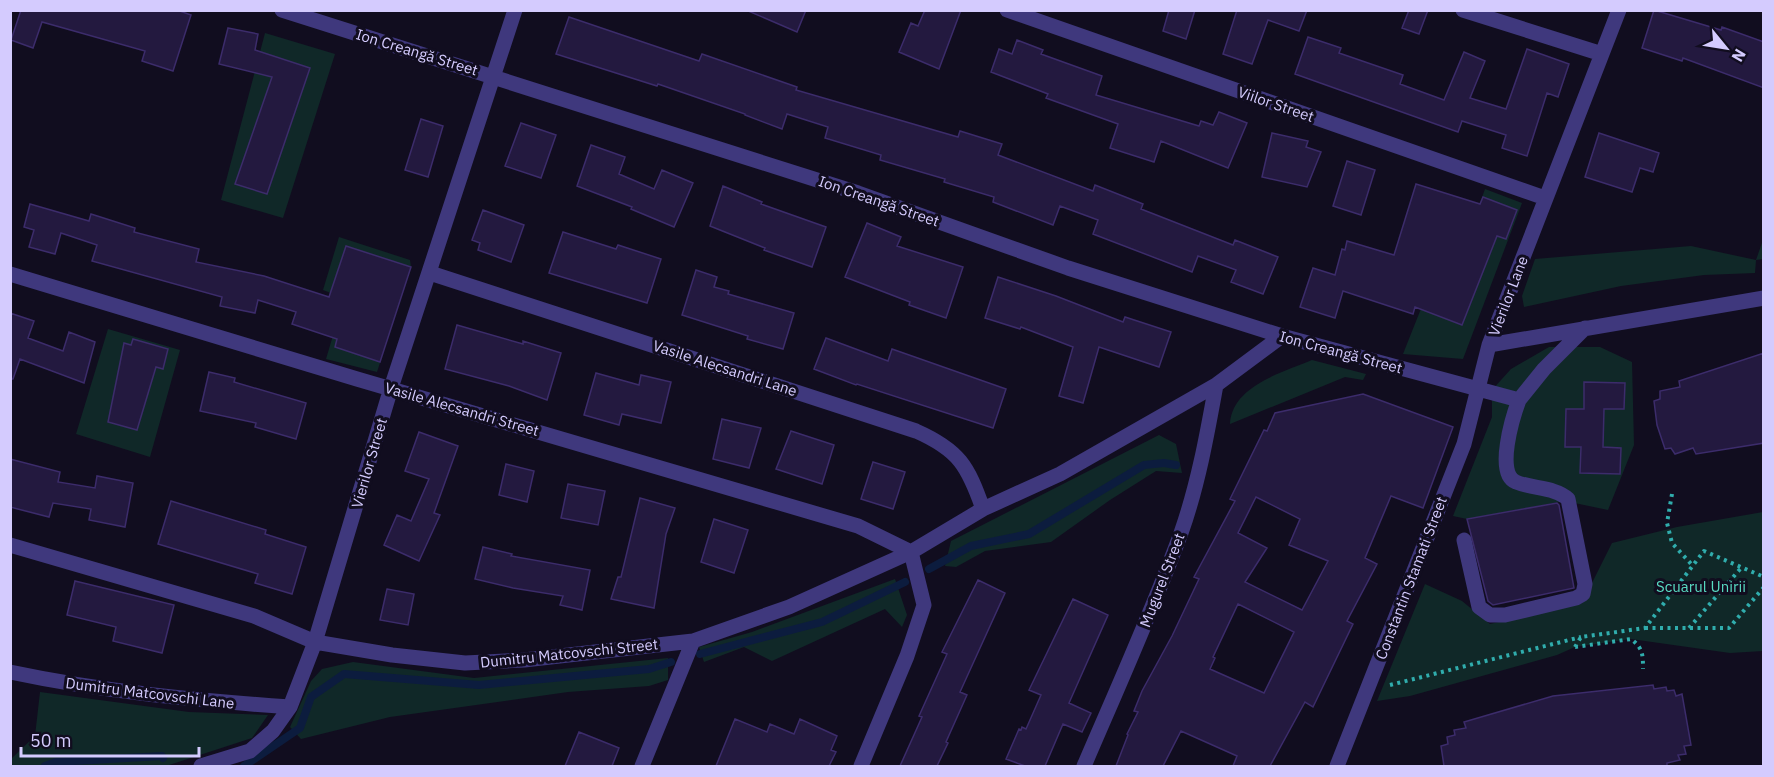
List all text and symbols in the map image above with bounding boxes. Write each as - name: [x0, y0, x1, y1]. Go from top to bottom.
- north arrow: [1696, 18, 1756, 78]
- street label: Ion Creangă Street: [354, 24, 480, 80]
- text: N: [1727, 45, 1751, 66]
- street label: Viilor Street: [1235, 82, 1317, 126]
- street label: Ion Creangă Street: [816, 171, 942, 231]
- street label: Vierilor Lane: [1484, 253, 1532, 339]
- street label: Ion Creangă Street: [1277, 326, 1405, 378]
- street label: Vasile Alecsandri Lane: [650, 336, 800, 400]
- street label: Vasile Alecsandri Street: [383, 378, 541, 440]
- street label: Vierilor Street: [347, 416, 391, 510]
- street label: Constantin Stamati Street: [1371, 494, 1451, 662]
- street label: Mugurel Street: [1135, 530, 1189, 630]
- park label: Scuarul Unirii: [1656, 577, 1746, 596]
- street label: Dumitru Matcovschi Street: [479, 634, 659, 672]
- street label: Dumitru Matcovschi Lane: [65, 673, 235, 713]
- scale bar: [21, 720, 200, 758]
- text: 50 m: [30, 729, 72, 752]

